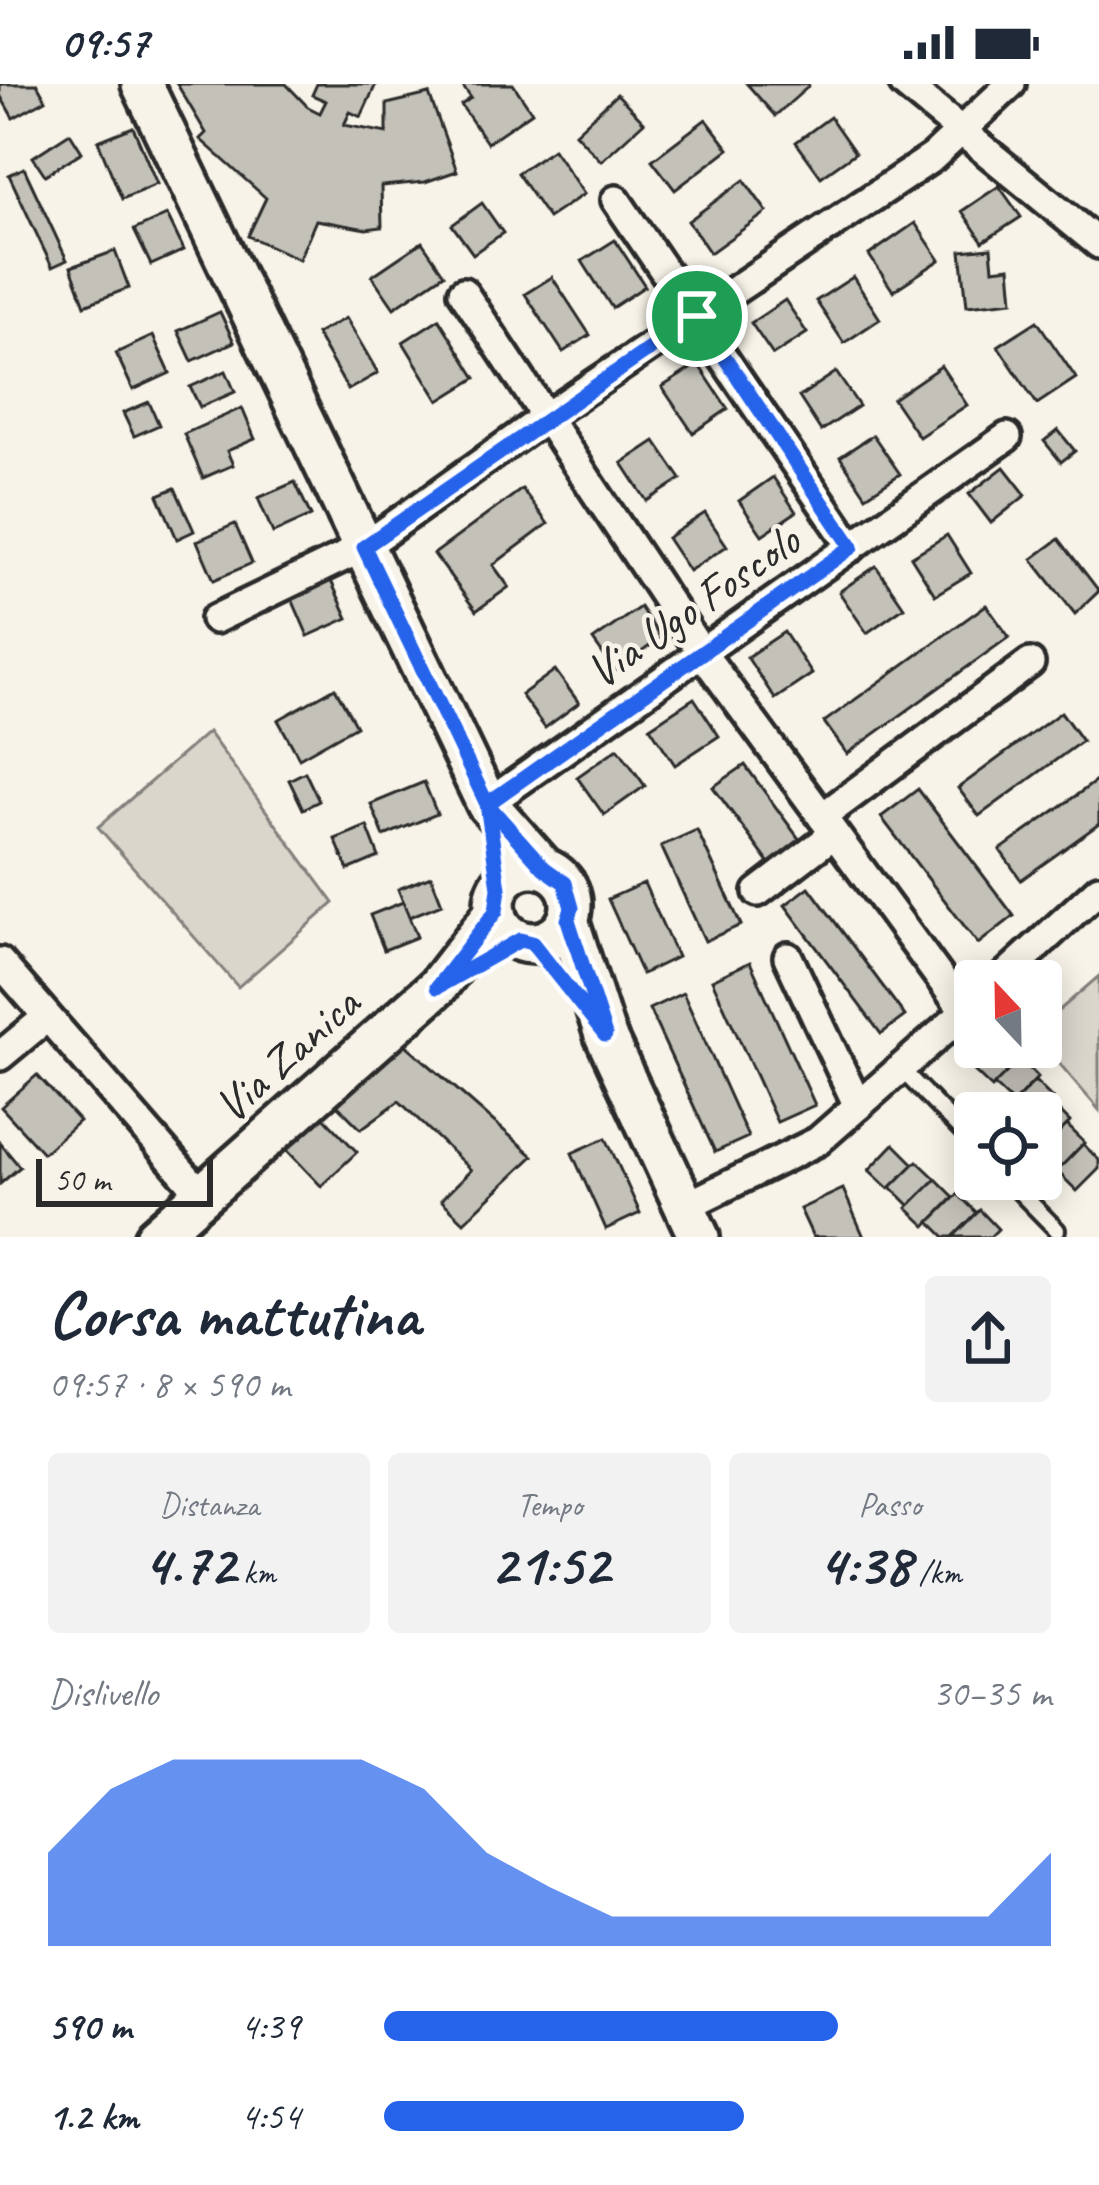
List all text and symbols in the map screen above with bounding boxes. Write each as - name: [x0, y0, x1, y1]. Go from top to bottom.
- text: 09:57: [60, 14, 148, 71]
- pin: [646, 265, 748, 367]
- icon: arrive: [664, 283, 730, 349]
- street label: Via Ugo Foscolo: [574, 509, 812, 701]
- north arrow: [954, 960, 1062, 1068]
- map controls: [954, 960, 1062, 1200]
- street label: Via Zanica: [202, 972, 374, 1136]
- button: locate: [954, 1092, 1062, 1200]
- scale bar: [36, 1153, 213, 1206]
- text: 50 m: [54, 1159, 110, 1201]
- text: Corsa mattutina: [48, 1273, 419, 1356]
- button: share: [925, 1276, 1051, 1402]
- text: 09:57 · 8 × 590 m: [48, 1360, 290, 1409]
- text: Distanza: [159, 1484, 259, 1526]
- text: Tempo: [517, 1484, 582, 1526]
- text: Passo: [859, 1484, 921, 1526]
- text: 4.72: [143, 1526, 235, 1602]
- text: 21:52: [490, 1526, 609, 1602]
- text: 4:38: [818, 1526, 911, 1602]
- text: km: [235, 1552, 276, 1594]
- text: /km: [911, 1552, 962, 1594]
- text: Dislivello: [48, 1669, 158, 1718]
- text: 30–35 m: [932, 1669, 1051, 1718]
- text: 590 m: [48, 2002, 131, 2051]
- text: 4:39: [240, 2002, 300, 2051]
- text: 1.2 km: [48, 2092, 139, 2141]
- text: 4:54: [240, 2092, 300, 2141]

